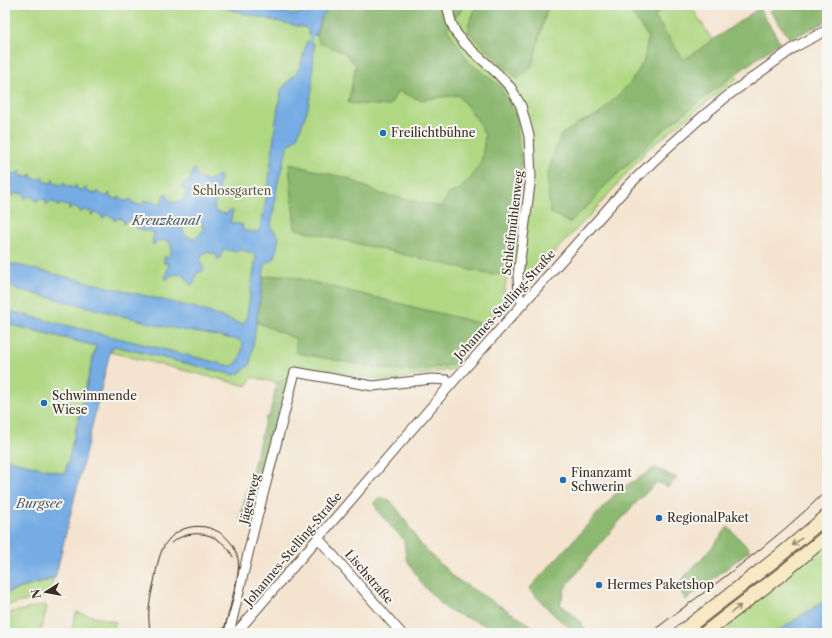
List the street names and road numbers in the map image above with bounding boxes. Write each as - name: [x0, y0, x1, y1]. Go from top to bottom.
- street label: Schleifmühlenweg: [499, 169, 526, 276]
- street label: Johannes-Stelling-Straße: [450, 246, 559, 365]
- street label: Jägerweg: [236, 472, 263, 527]
- street label: Johannes-Stelling-Straße: [239, 489, 345, 610]
- street label: Lischstraße: [342, 547, 397, 607]

